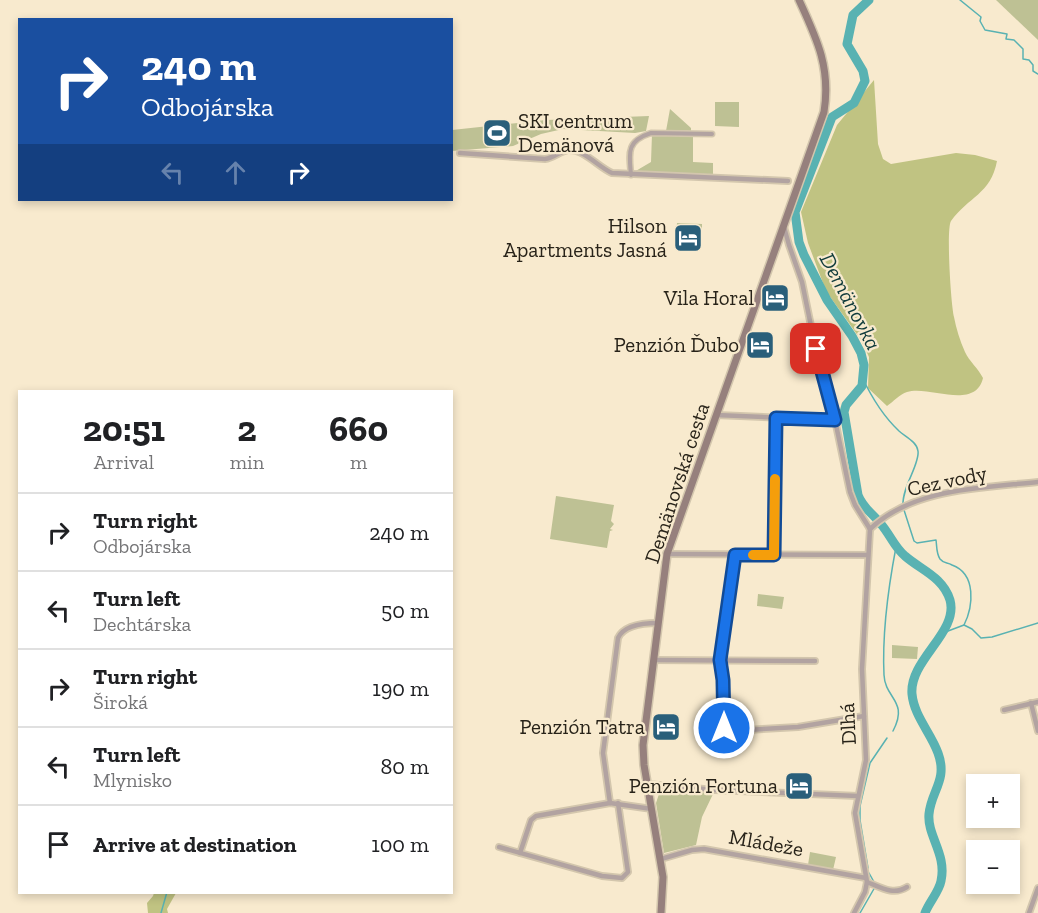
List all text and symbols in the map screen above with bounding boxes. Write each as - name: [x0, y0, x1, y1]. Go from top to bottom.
- text: 240 m: [141, 40, 256, 91]
- icon: right: [42, 42, 120, 120]
- text: Odbojárska: [141, 91, 274, 123]
- place label: SKI centrum Demänová: [518, 108, 632, 157]
- sports icon: SKI centrum Demänová: [481, 117, 513, 149]
- icon: left: [156, 156, 189, 189]
- icon: ahead: [219, 156, 252, 189]
- icon: right: [282, 156, 315, 189]
- place label: Hilson Apartments Jasná: [503, 213, 667, 262]
- hotel icon: Hilson Apartments Jasná: [672, 222, 704, 254]
- water label: Demänovka: [814, 248, 887, 354]
- hotel icon: Vila Horal: [759, 282, 791, 314]
- place label: Vila Horal: [663, 285, 754, 310]
- pin: [790, 323, 841, 374]
- hotel icon: Penzión Ďubo: [744, 329, 776, 361]
- place label: Penzión Ďubo: [614, 332, 739, 357]
- icon: arrive: [799, 332, 832, 365]
- street label: Demänovská cesta: [639, 399, 714, 566]
- text: 20:51: [83, 407, 165, 450]
- text: 2: [237, 407, 257, 450]
- text: 660: [329, 407, 388, 450]
- text: Arrival: [94, 450, 154, 474]
- text: min: [230, 450, 264, 474]
- text: m: [350, 450, 367, 474]
- street label: Cez vody: [905, 460, 989, 501]
- text: Turn right: [93, 507, 197, 534]
- icon: right: [42, 516, 75, 549]
- text: 240 m: [369, 519, 429, 546]
- text: Odbojárska: [93, 534, 191, 558]
- text: Turn left: [93, 585, 180, 612]
- icon: left: [42, 594, 75, 627]
- text: 50 m: [381, 597, 429, 624]
- text: Dechtárska: [93, 612, 191, 636]
- text: Turn right: [93, 663, 197, 690]
- icon: right: [42, 672, 75, 705]
- text: 190 m: [372, 675, 429, 702]
- text: Široká: [93, 690, 148, 714]
- position arrow: [692, 696, 756, 760]
- street label: Dlhá: [834, 702, 861, 746]
- hotel icon: Penzión Tatra: [650, 711, 682, 743]
- place label: Penzión Tatra: [519, 714, 645, 739]
- text: Turn left: [93, 741, 180, 768]
- icon: left: [42, 750, 75, 783]
- text: 80 m: [381, 753, 429, 780]
- text: Mlynisko: [93, 768, 172, 792]
- hotel icon: Penzión Fortuna: [783, 770, 815, 802]
- place label: Penzión Fortuna: [629, 773, 778, 798]
- map controls: [966, 774, 1020, 894]
- button: +: [966, 774, 1020, 828]
- street label: Mládeže: [727, 824, 805, 861]
- icon: arrive: [42, 828, 75, 861]
- text: Arrive at destination: [93, 831, 296, 858]
- text: 100 m: [371, 831, 429, 858]
- button: −: [966, 840, 1020, 894]

